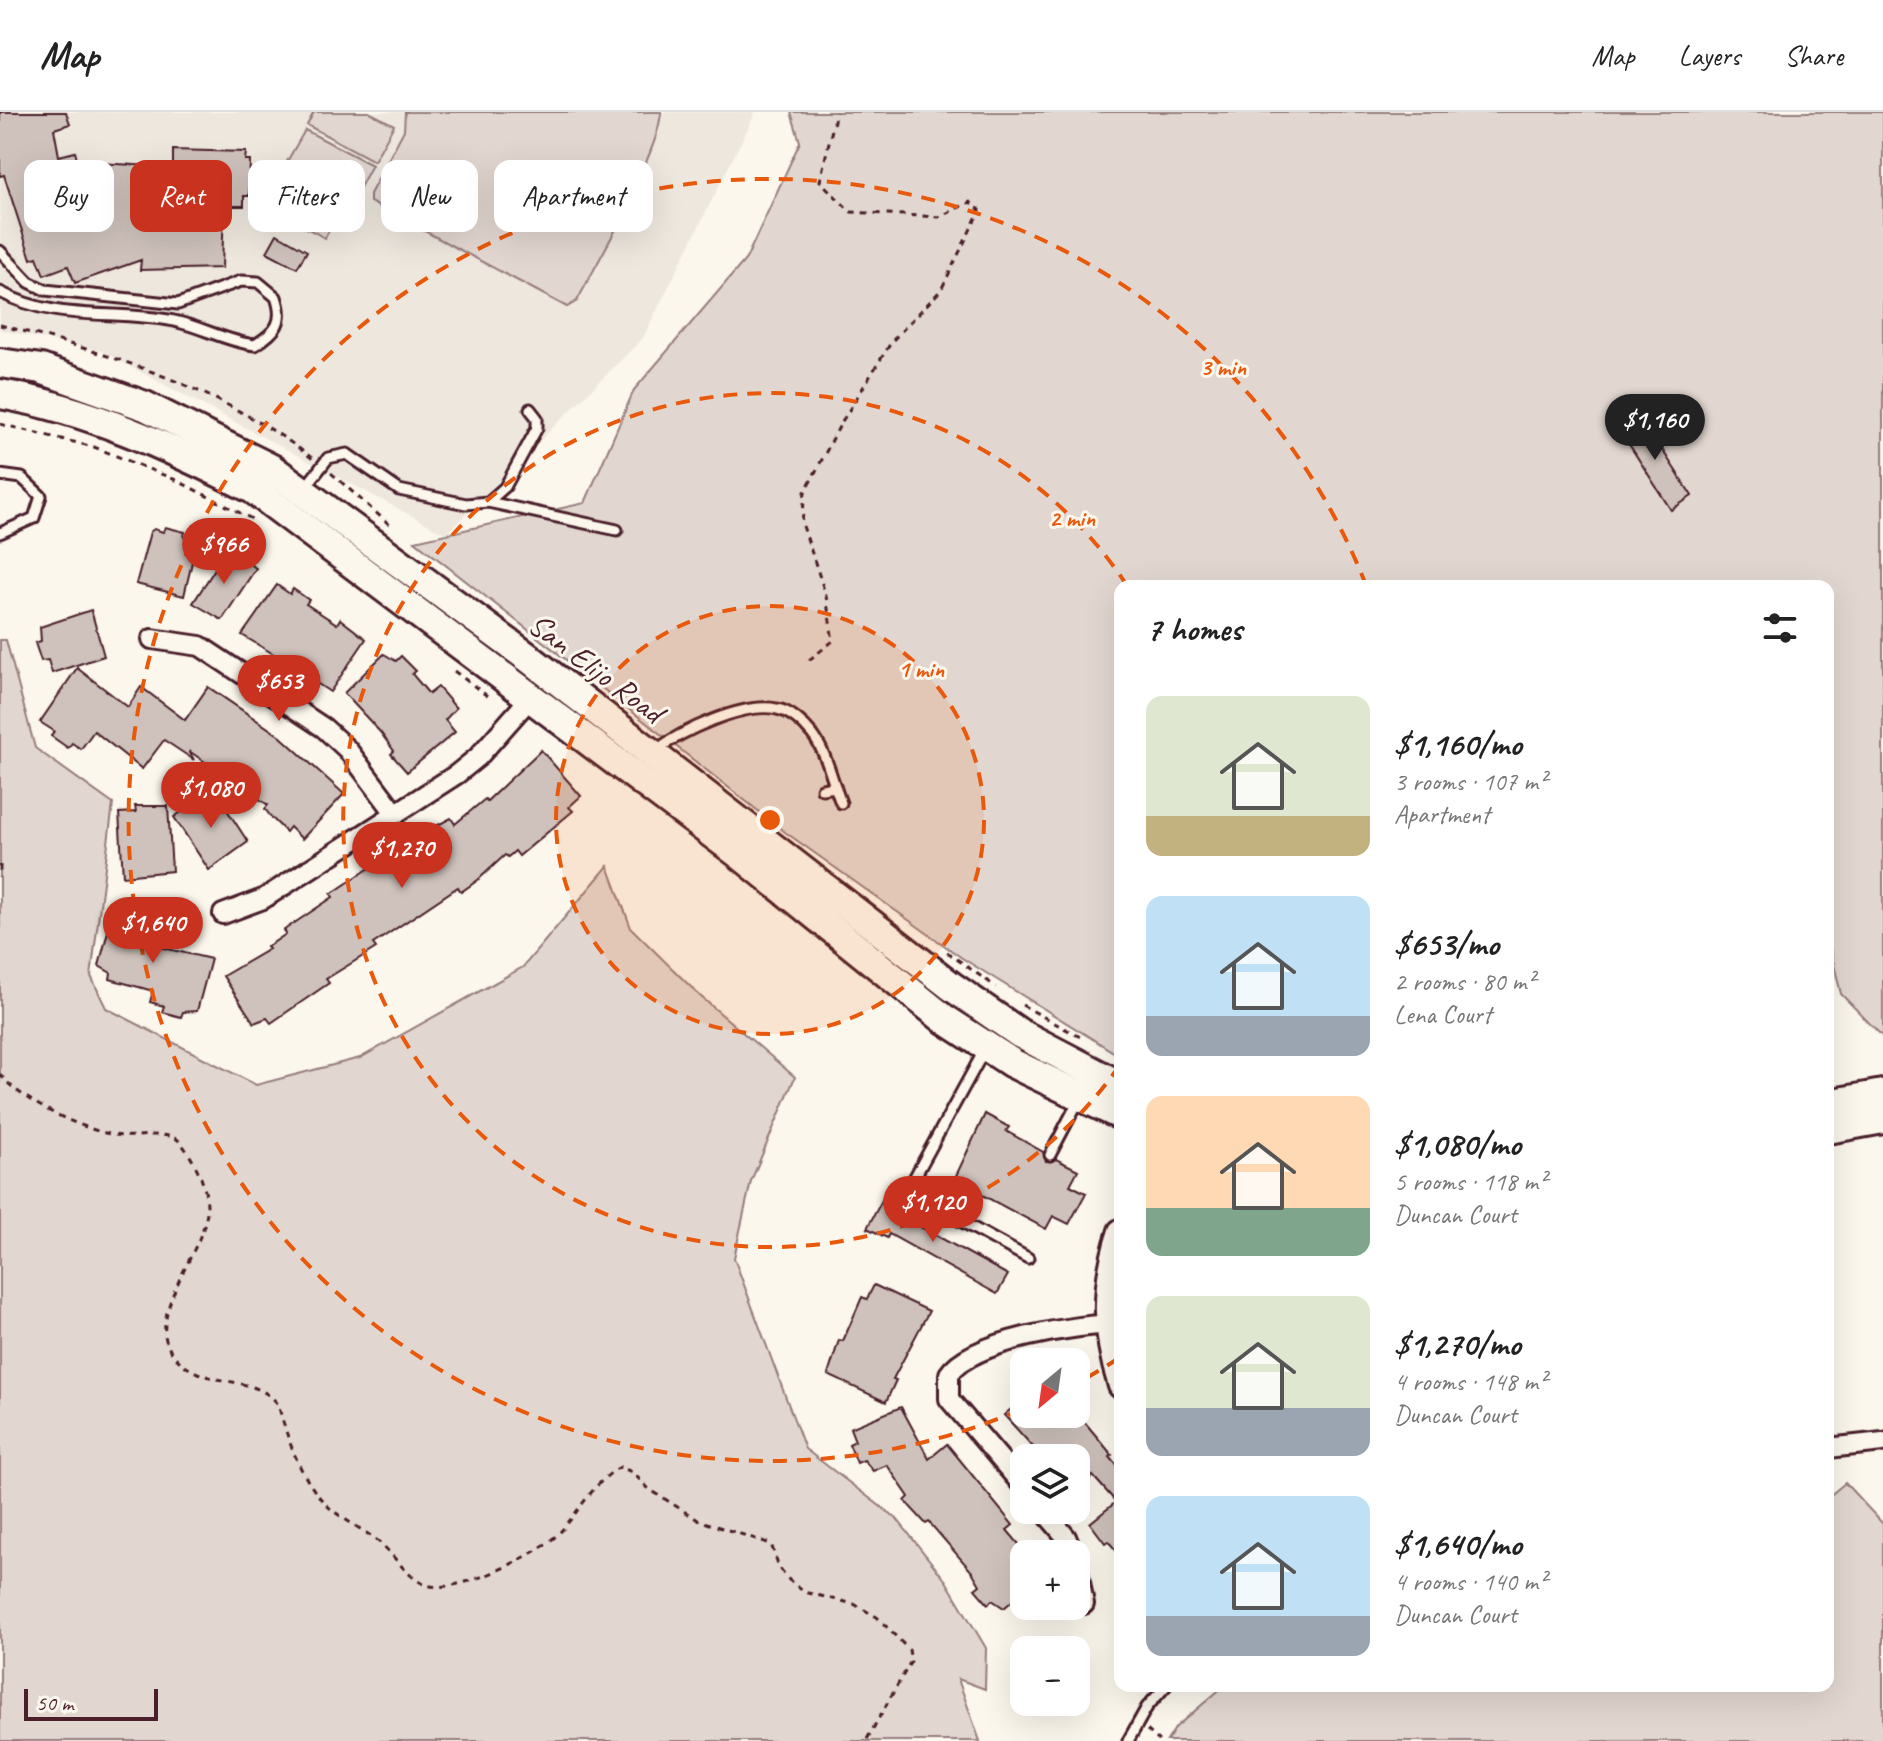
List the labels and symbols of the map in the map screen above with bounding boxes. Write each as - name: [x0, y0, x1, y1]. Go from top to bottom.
- text: 3 min: [1200, 352, 1247, 382]
- pin: $1,160: [1590, 394, 1720, 462]
- text: 2 min: [1049, 503, 1096, 533]
- pin: $966: [177, 518, 271, 586]
- street label: San Elijo Road: [520, 604, 675, 735]
- text: 1 min: [898, 654, 945, 684]
- pin: $653: [232, 655, 326, 723]
- pin: $1,080: [146, 762, 276, 830]
- centre of rings: [756, 806, 784, 834]
- pin: $1,270: [337, 822, 467, 890]
- pin: $1,640: [88, 897, 218, 965]
- pin: $1,120: [868, 1176, 998, 1244]
- north arrow: [1010, 1348, 1090, 1428]
- scale bar: [24, 1685, 158, 1721]

